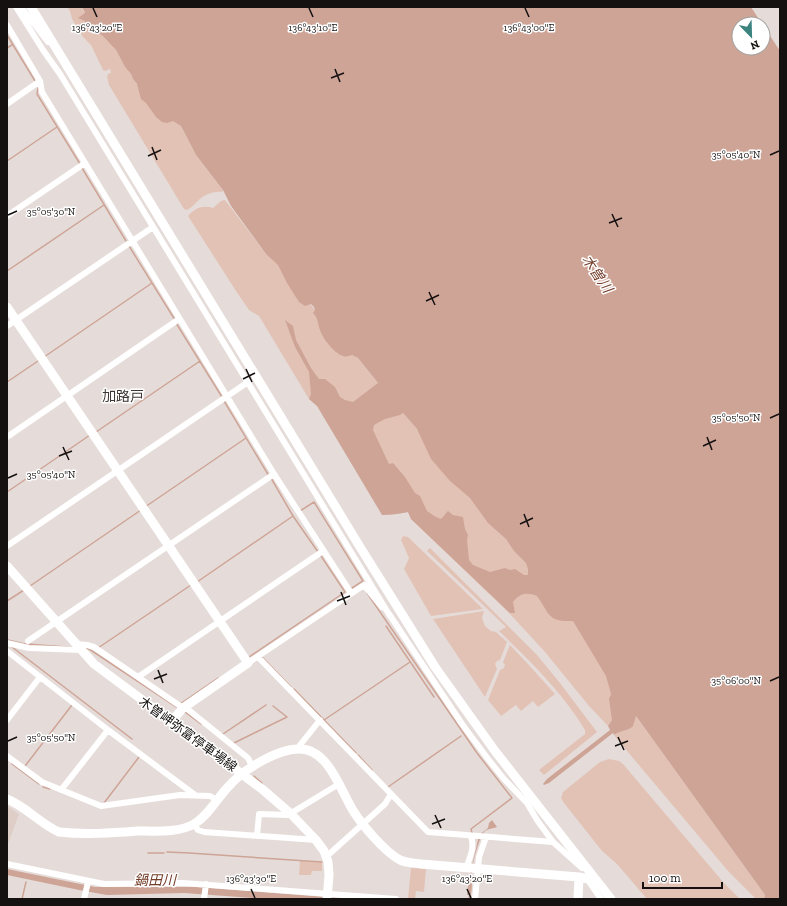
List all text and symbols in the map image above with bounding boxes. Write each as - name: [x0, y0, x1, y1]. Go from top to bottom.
- north arrow: [731, 16, 771, 56]
- text: 136°43'20"E: [72, 22, 122, 34]
- text: 136°43'10"E: [289, 22, 338, 34]
- text: 136°43'00"E: [504, 22, 555, 34]
- text: N: [748, 37, 761, 53]
- text: 35°05'40"N: [712, 149, 761, 161]
- text: 35°05'30"N: [27, 206, 76, 218]
- water label: 木曽川: [578, 252, 617, 298]
- district label: 加路戸: [102, 388, 144, 405]
- text: 35°05'50"N: [712, 412, 761, 424]
- text: 35°05'40"N: [27, 469, 76, 481]
- text: 35°06'00"N: [711, 675, 761, 687]
- street label: 木曽岬弥富停車場線: [136, 694, 240, 774]
- text: 35°05'50"N: [27, 732, 76, 744]
- scale bar: [643, 864, 722, 890]
- text: 100 m: [649, 871, 681, 885]
- water label: 鍋田川: [134, 872, 178, 889]
- text: 136°43'30"E: [226, 873, 276, 885]
- text: 136°43'20"E: [442, 873, 492, 885]

